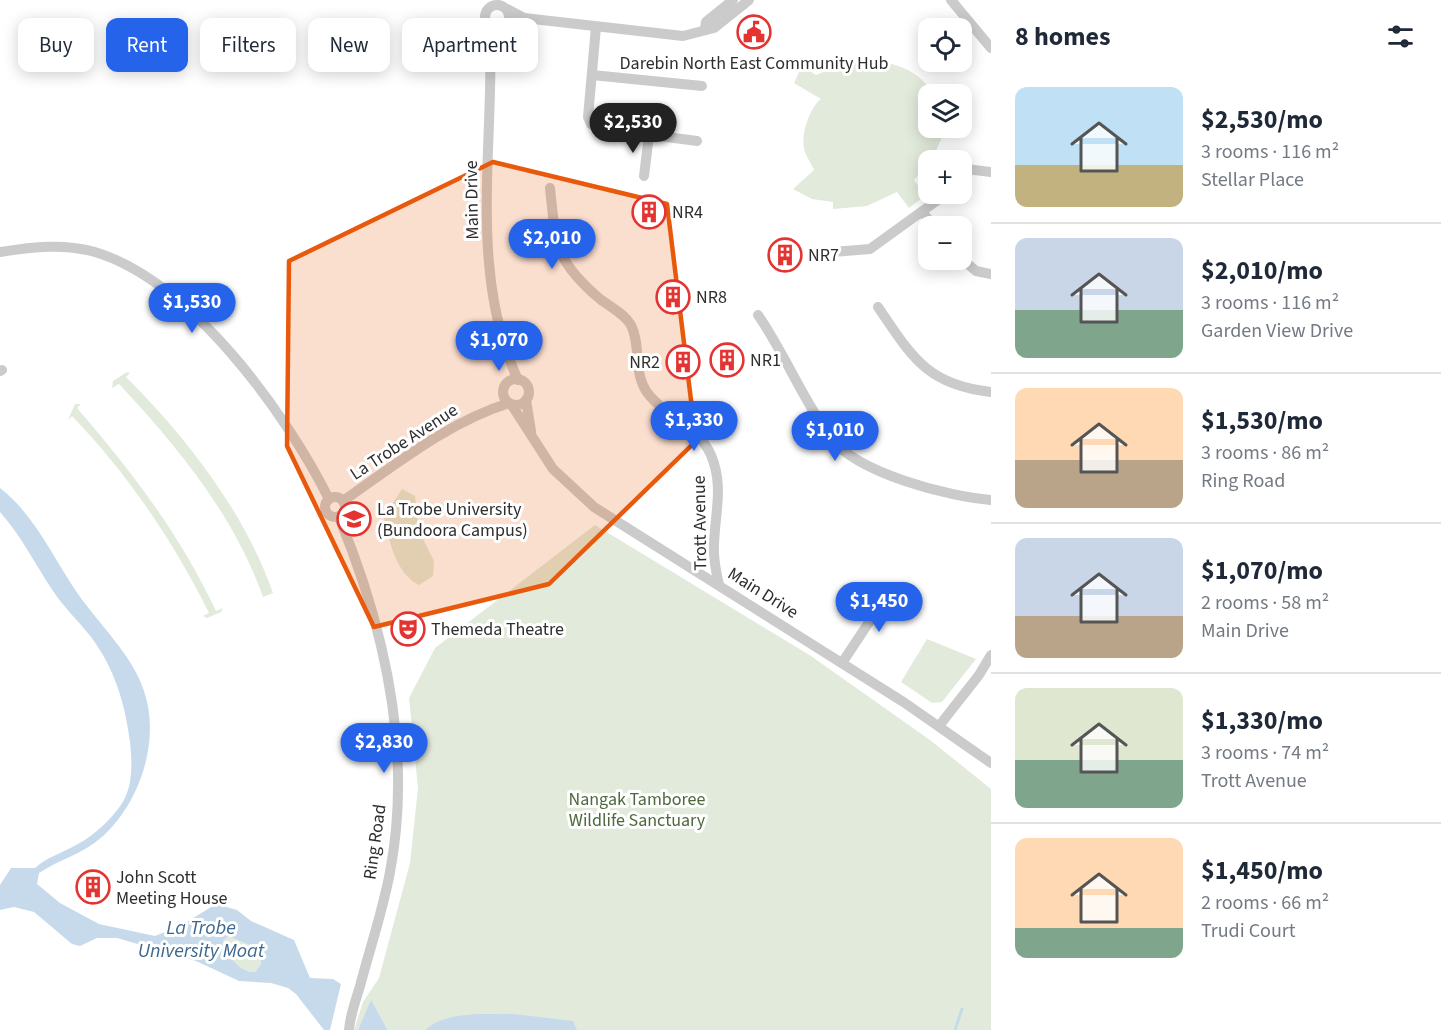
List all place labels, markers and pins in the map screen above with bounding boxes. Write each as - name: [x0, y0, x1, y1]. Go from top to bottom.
- public building icon: Darebin North East Community Hub: [736, 14, 772, 50]
- place label: Darebin North East Community Hub: [619, 51, 889, 76]
- pin: $2,530: [584, 103, 682, 154]
- building icon: NR4: [631, 194, 667, 230]
- place label: NR4: [672, 200, 703, 225]
- pin: $2,010: [503, 219, 601, 270]
- building icon: NR7: [767, 237, 803, 273]
- place label: NR7: [808, 243, 839, 268]
- building icon: NR8: [655, 279, 691, 315]
- pin: $1,530: [143, 283, 241, 334]
- place label: NR8: [696, 285, 727, 310]
- pin: $1,070: [450, 321, 548, 372]
- building icon: NR1: [709, 342, 745, 378]
- building icon: NR2: [665, 344, 701, 380]
- place label: NR1: [750, 348, 781, 373]
- place label: NR2: [629, 350, 660, 375]
- pin: $1,330: [645, 401, 743, 452]
- pin: $1,010: [786, 411, 884, 462]
- place label: La Trobe University (Bundoora Campus): [377, 497, 528, 543]
- school or university icon: La Trobe University (Bundoora Campus): [336, 501, 372, 537]
- pin: $1,450: [830, 582, 928, 633]
- theatre icon: Themeda Theatre: [390, 611, 426, 647]
- place label: Themeda Theatre: [431, 617, 564, 642]
- pin: $2,830: [335, 723, 433, 774]
- place label: John Scott Meeting House: [116, 865, 228, 911]
- building icon: John Scott Meeting House: [75, 869, 111, 905]

